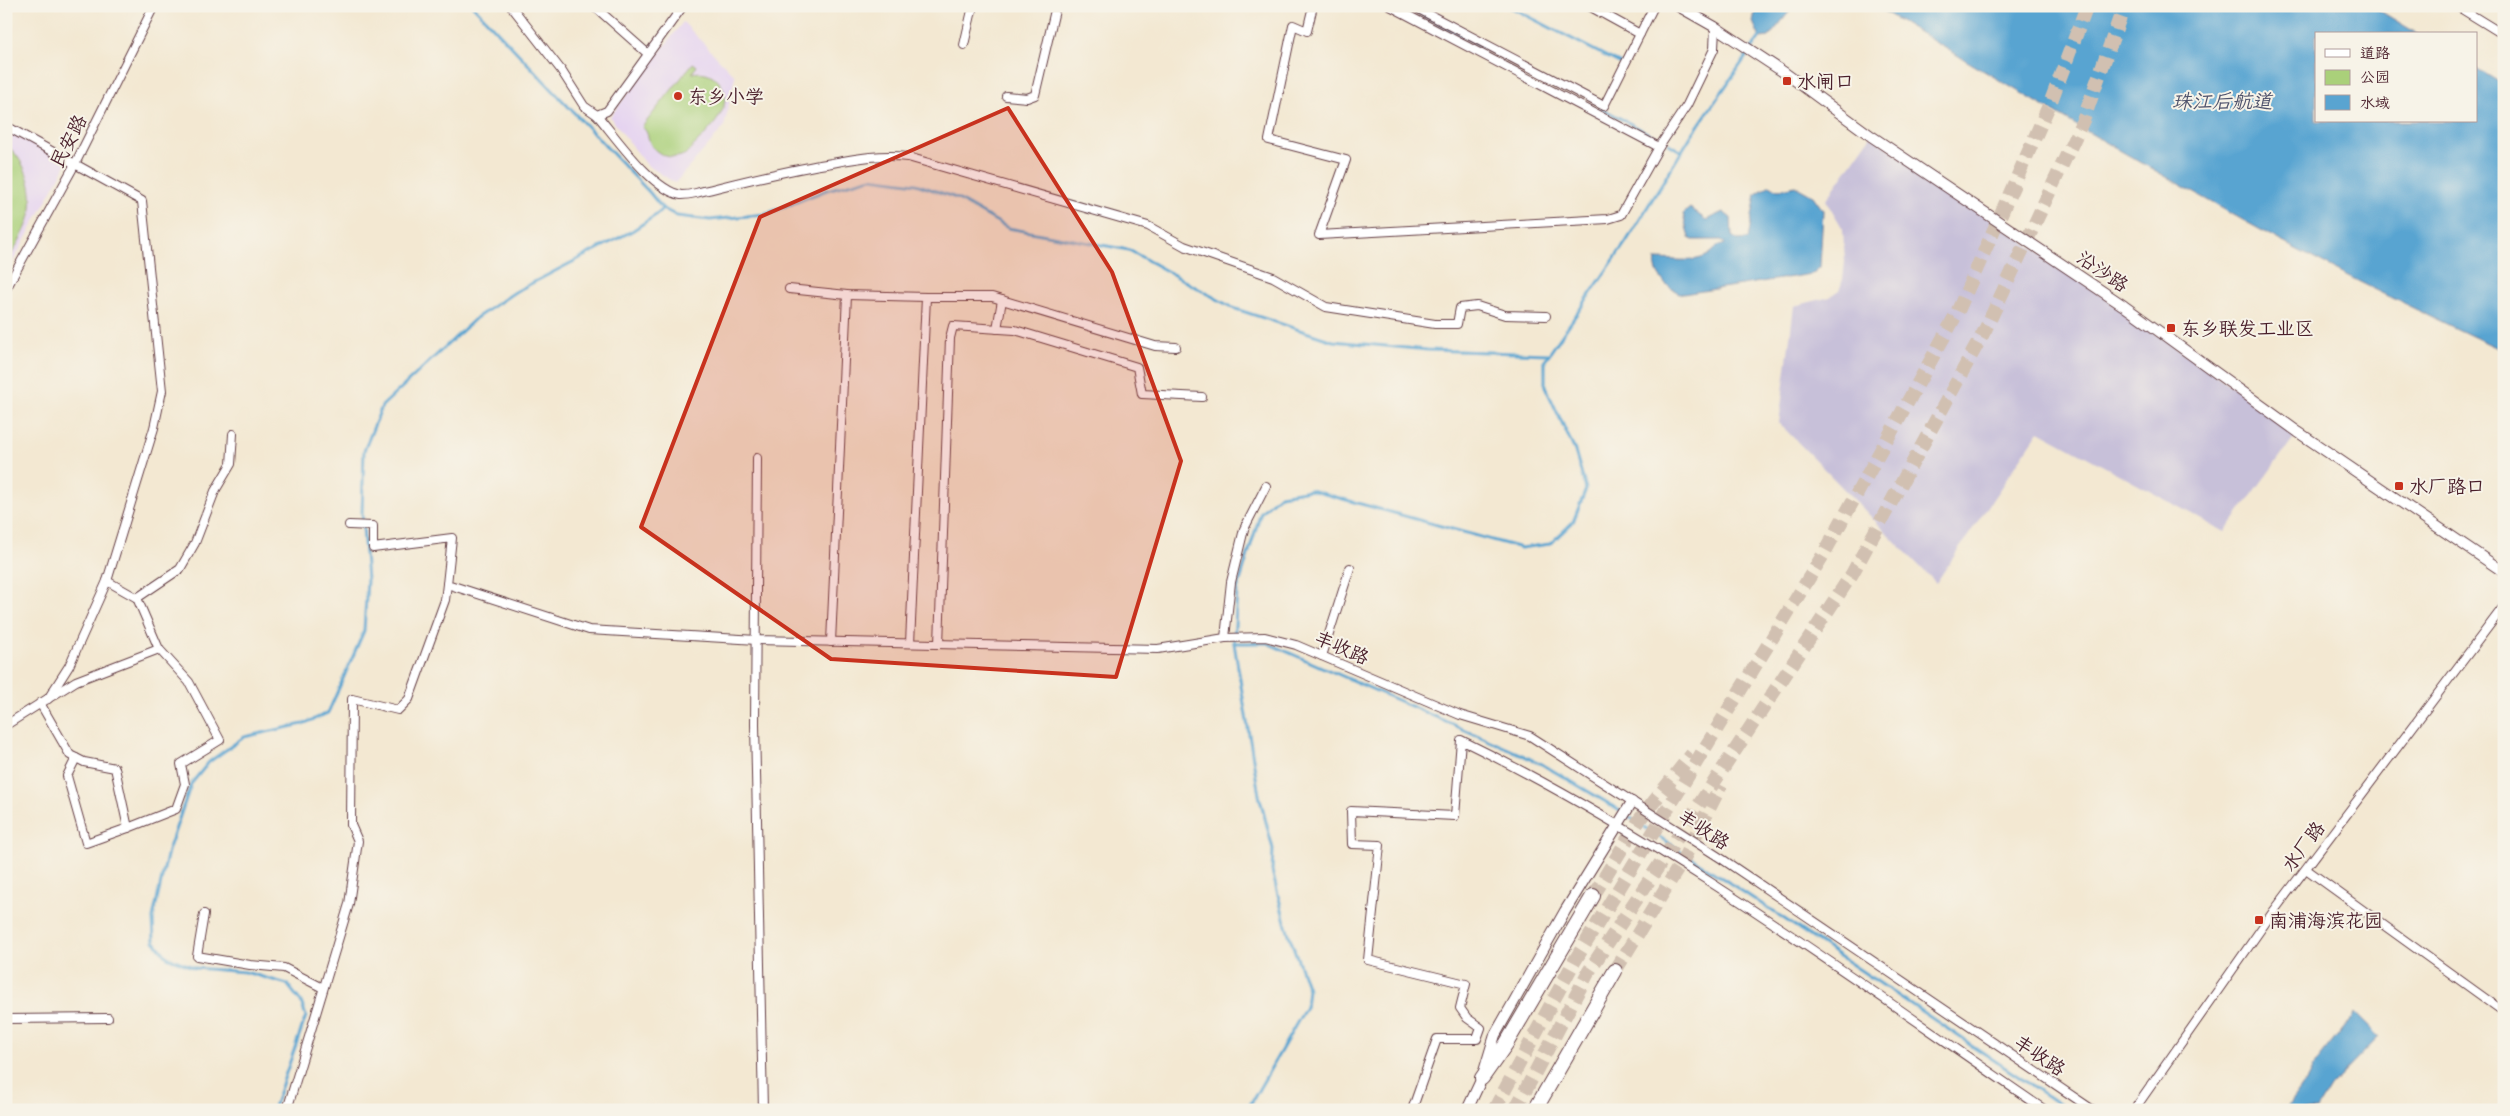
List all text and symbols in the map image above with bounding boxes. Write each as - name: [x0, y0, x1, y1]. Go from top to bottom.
- legend: [2315, 32, 2478, 122]
- text: 道路: [2360, 43, 2390, 64]
- text: 公园: [2360, 67, 2390, 88]
- place label: 水闸口: [1797, 69, 1854, 96]
- marker: 水闸口: [1781, 75, 1793, 87]
- place label: 东乡小学: [688, 84, 764, 111]
- water label: 珠江后航道: [2172, 88, 2274, 116]
- marker: 东乡小学: [672, 90, 684, 102]
- text: 水域: [2360, 93, 2390, 114]
- street label: 民安路: [44, 110, 94, 173]
- street label: 沿沙路: [2071, 245, 2133, 299]
- place label: 东乡联发工业区: [2181, 316, 2314, 343]
- marker: 东乡联发工业区: [2165, 322, 2177, 334]
- place label: 水厂路口: [2409, 474, 2485, 501]
- marker: 水厂路口: [2393, 480, 2405, 492]
- street label: 丰收路: [1310, 625, 1373, 672]
- street label: 丰收路: [1672, 803, 1734, 857]
- street label: 水厂路: [2276, 816, 2332, 878]
- place label: 南浦海滨花园: [2269, 908, 2383, 935]
- marker: 南浦海滨花园: [2253, 914, 2265, 926]
- street label: 丰收路: [2008, 1029, 2070, 1083]

